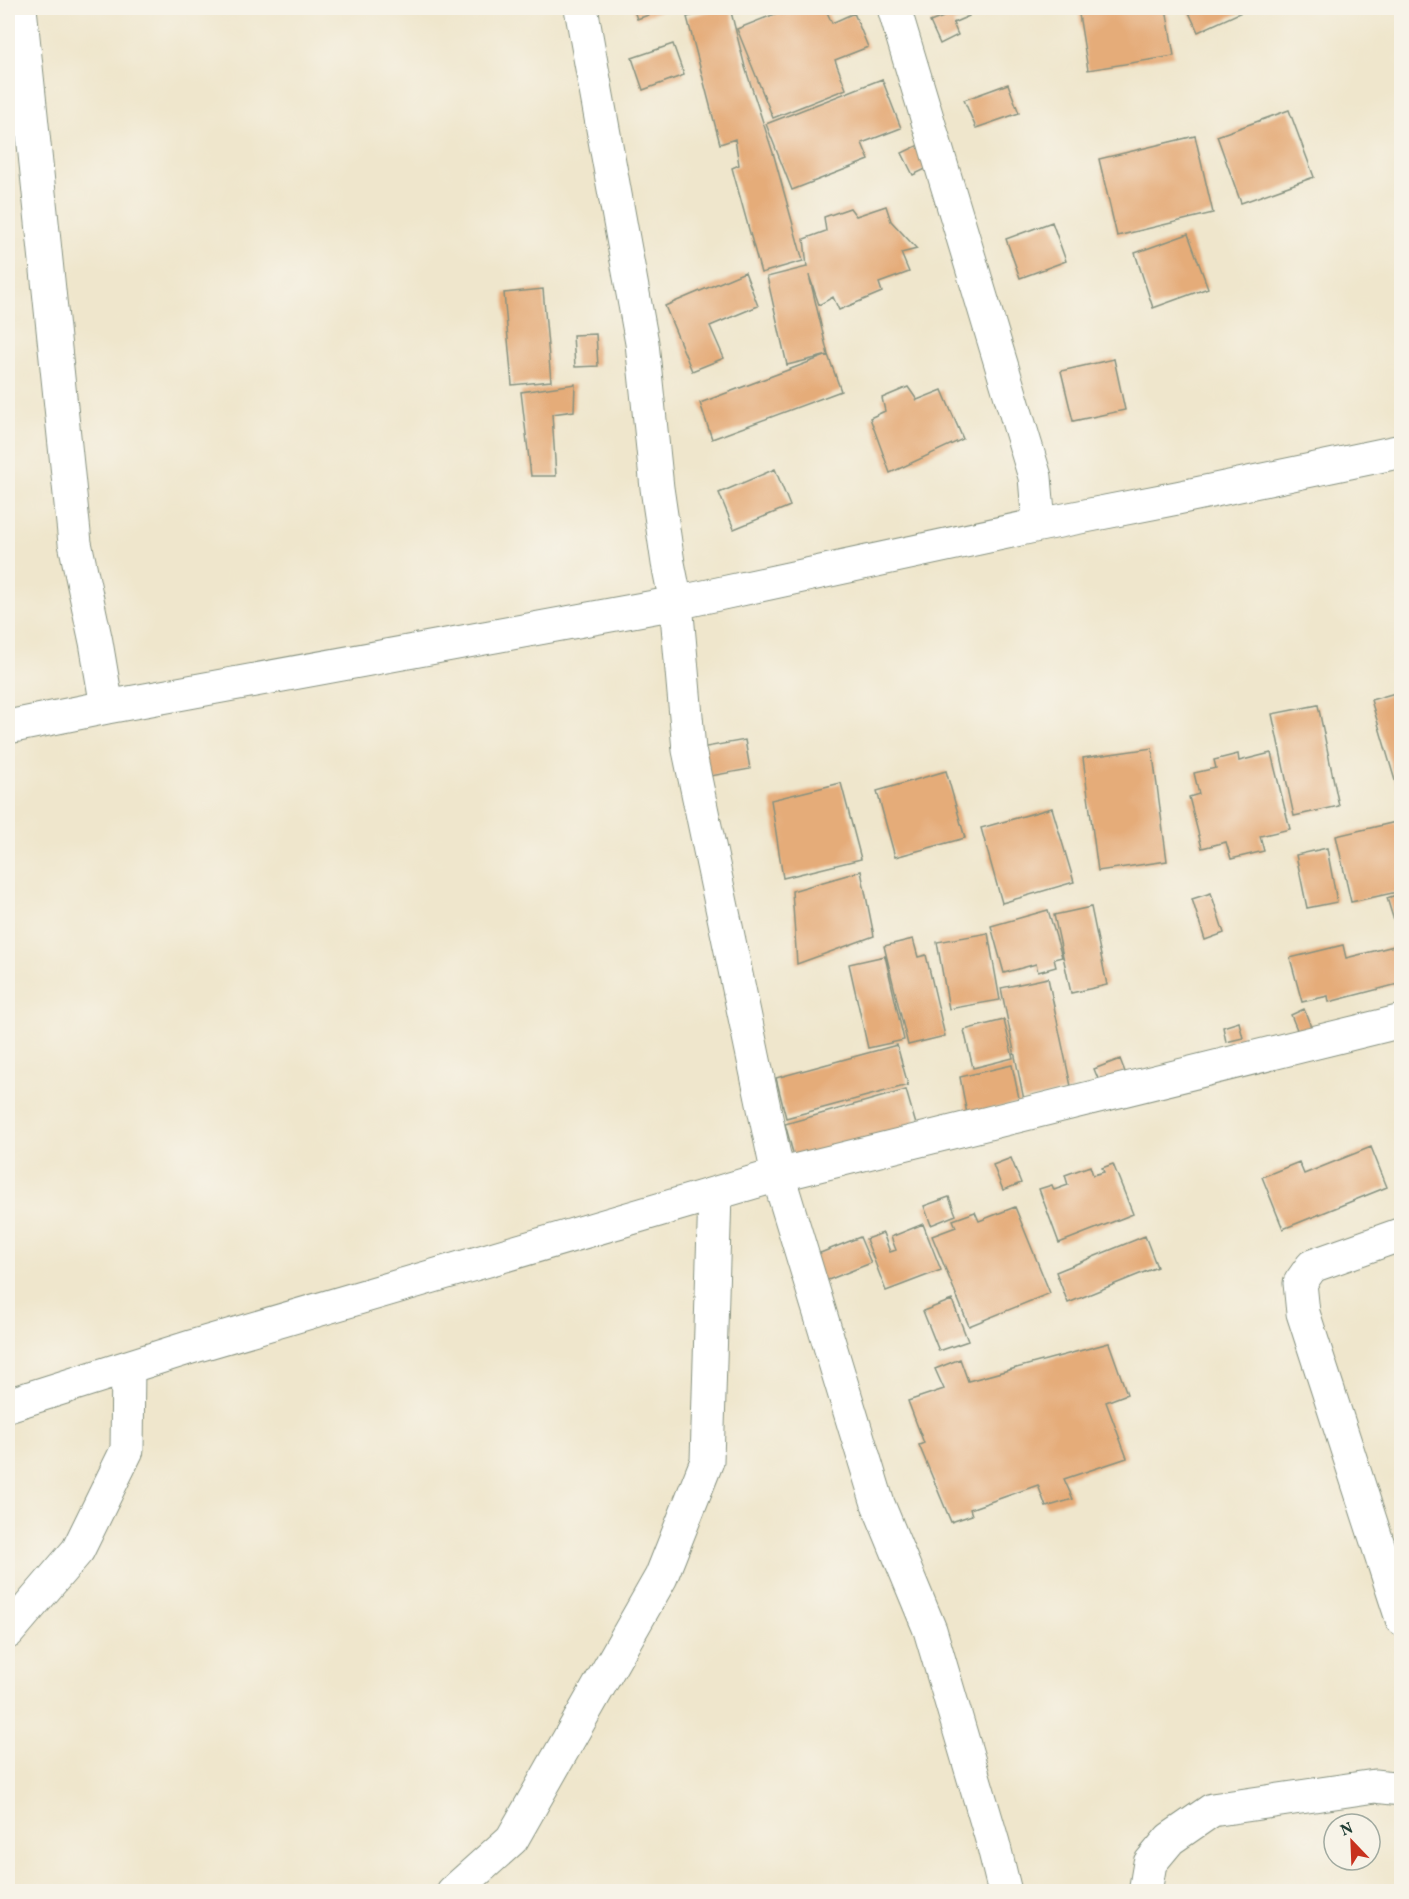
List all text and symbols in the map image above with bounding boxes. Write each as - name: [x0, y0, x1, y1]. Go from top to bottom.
- north arrow: [1322, 1812, 1382, 1872]
- text: N: [1337, 1817, 1357, 1842]

